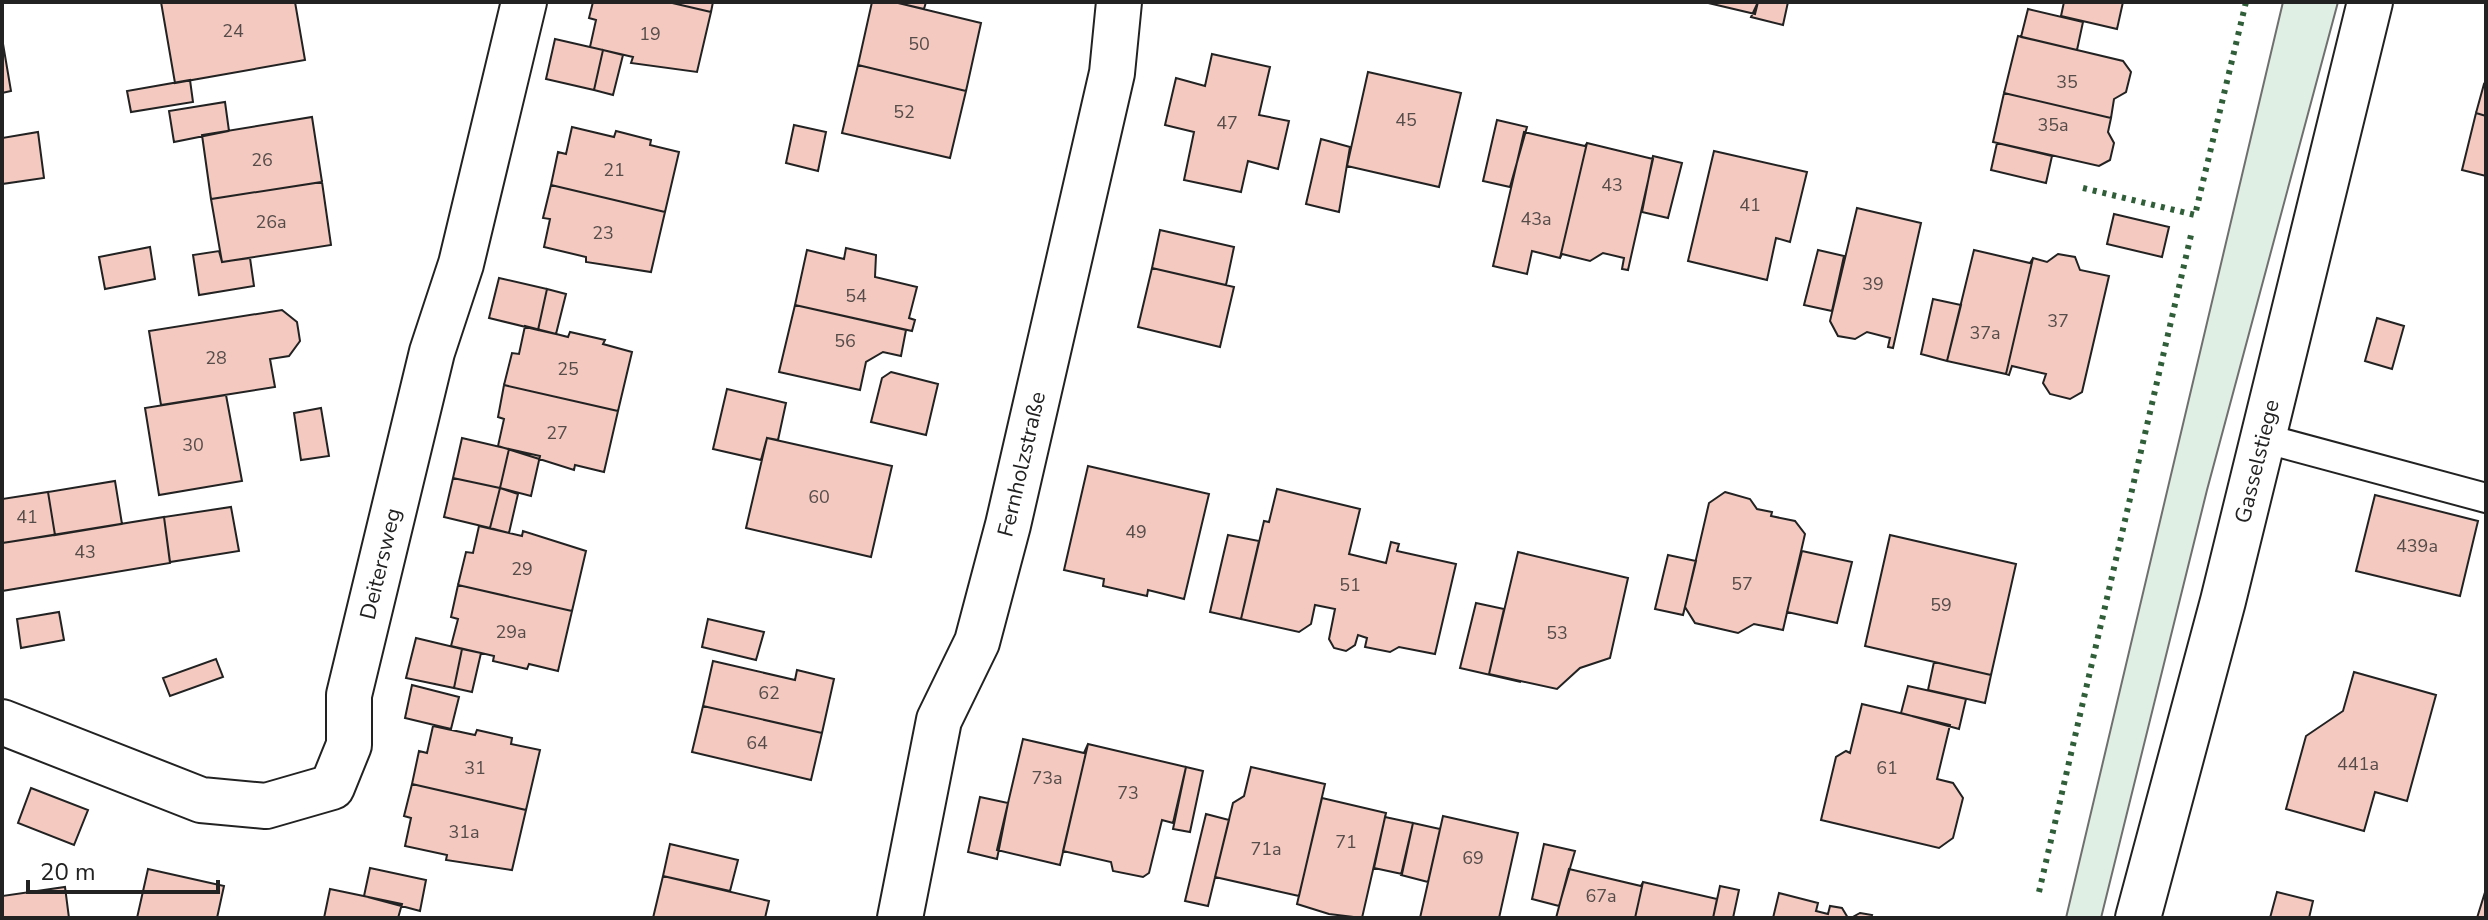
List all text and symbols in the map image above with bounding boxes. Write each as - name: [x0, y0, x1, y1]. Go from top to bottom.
- house number: 24: [222, 19, 244, 43]
- house number: 19: [639, 22, 661, 46]
- house number: 50: [908, 32, 930, 56]
- house number: 35: [2056, 70, 2078, 94]
- house number: 52: [893, 100, 915, 124]
- house number: 45: [1395, 108, 1417, 132]
- house number: 47: [1216, 111, 1238, 135]
- house number: 35a: [2037, 113, 2069, 137]
- house number: 26: [251, 148, 273, 172]
- house number: 21: [603, 158, 625, 182]
- house number: 43: [1601, 173, 1623, 197]
- house number: 41: [1739, 193, 1761, 217]
- house number: 43a: [1520, 207, 1552, 231]
- house number: 26a: [255, 210, 287, 234]
- house number: 23: [592, 221, 614, 245]
- house number: 39: [1862, 272, 1884, 296]
- house number: 54: [845, 284, 867, 308]
- house number: 37: [2047, 309, 2069, 333]
- house number: 37a: [1969, 321, 2001, 345]
- house number: 56: [834, 329, 856, 353]
- house number: 28: [205, 346, 227, 370]
- house number: 25: [557, 357, 579, 381]
- street label: Fernholzstraße: [991, 389, 1053, 540]
- street label: Gasselstiege: [2228, 396, 2287, 526]
- house number: 27: [546, 421, 568, 445]
- house number: 30: [182, 433, 204, 457]
- house number: 60: [808, 485, 830, 509]
- house number: 41: [16, 505, 38, 529]
- street label: Deitersweg: [353, 505, 409, 623]
- house number: 49: [1125, 520, 1147, 544]
- house number: 439a: [2396, 534, 2438, 558]
- house number: 43: [74, 540, 96, 564]
- house number: 29: [511, 557, 533, 581]
- house number: 57: [1731, 572, 1753, 596]
- house number: 51: [1339, 573, 1361, 597]
- house number: 59: [1930, 593, 1952, 617]
- house number: 29a: [495, 620, 527, 644]
- house number: 53: [1546, 621, 1568, 645]
- house number: 62: [758, 681, 780, 705]
- house number: 64: [746, 731, 768, 755]
- house number: 441a: [2337, 752, 2379, 776]
- house number: 31: [464, 756, 486, 780]
- house number: 61: [1876, 756, 1898, 780]
- house number: 73a: [1031, 766, 1063, 790]
- house number: 73: [1117, 781, 1139, 805]
- house number: 31a: [448, 820, 480, 844]
- house number: 71: [1335, 830, 1357, 854]
- house number: 71a: [1250, 837, 1282, 861]
- scale bar: [28, 844, 218, 894]
- house number: 69: [1462, 846, 1484, 870]
- text: 20 m: [40, 856, 96, 888]
- house number: 67a: [1585, 884, 1617, 908]

